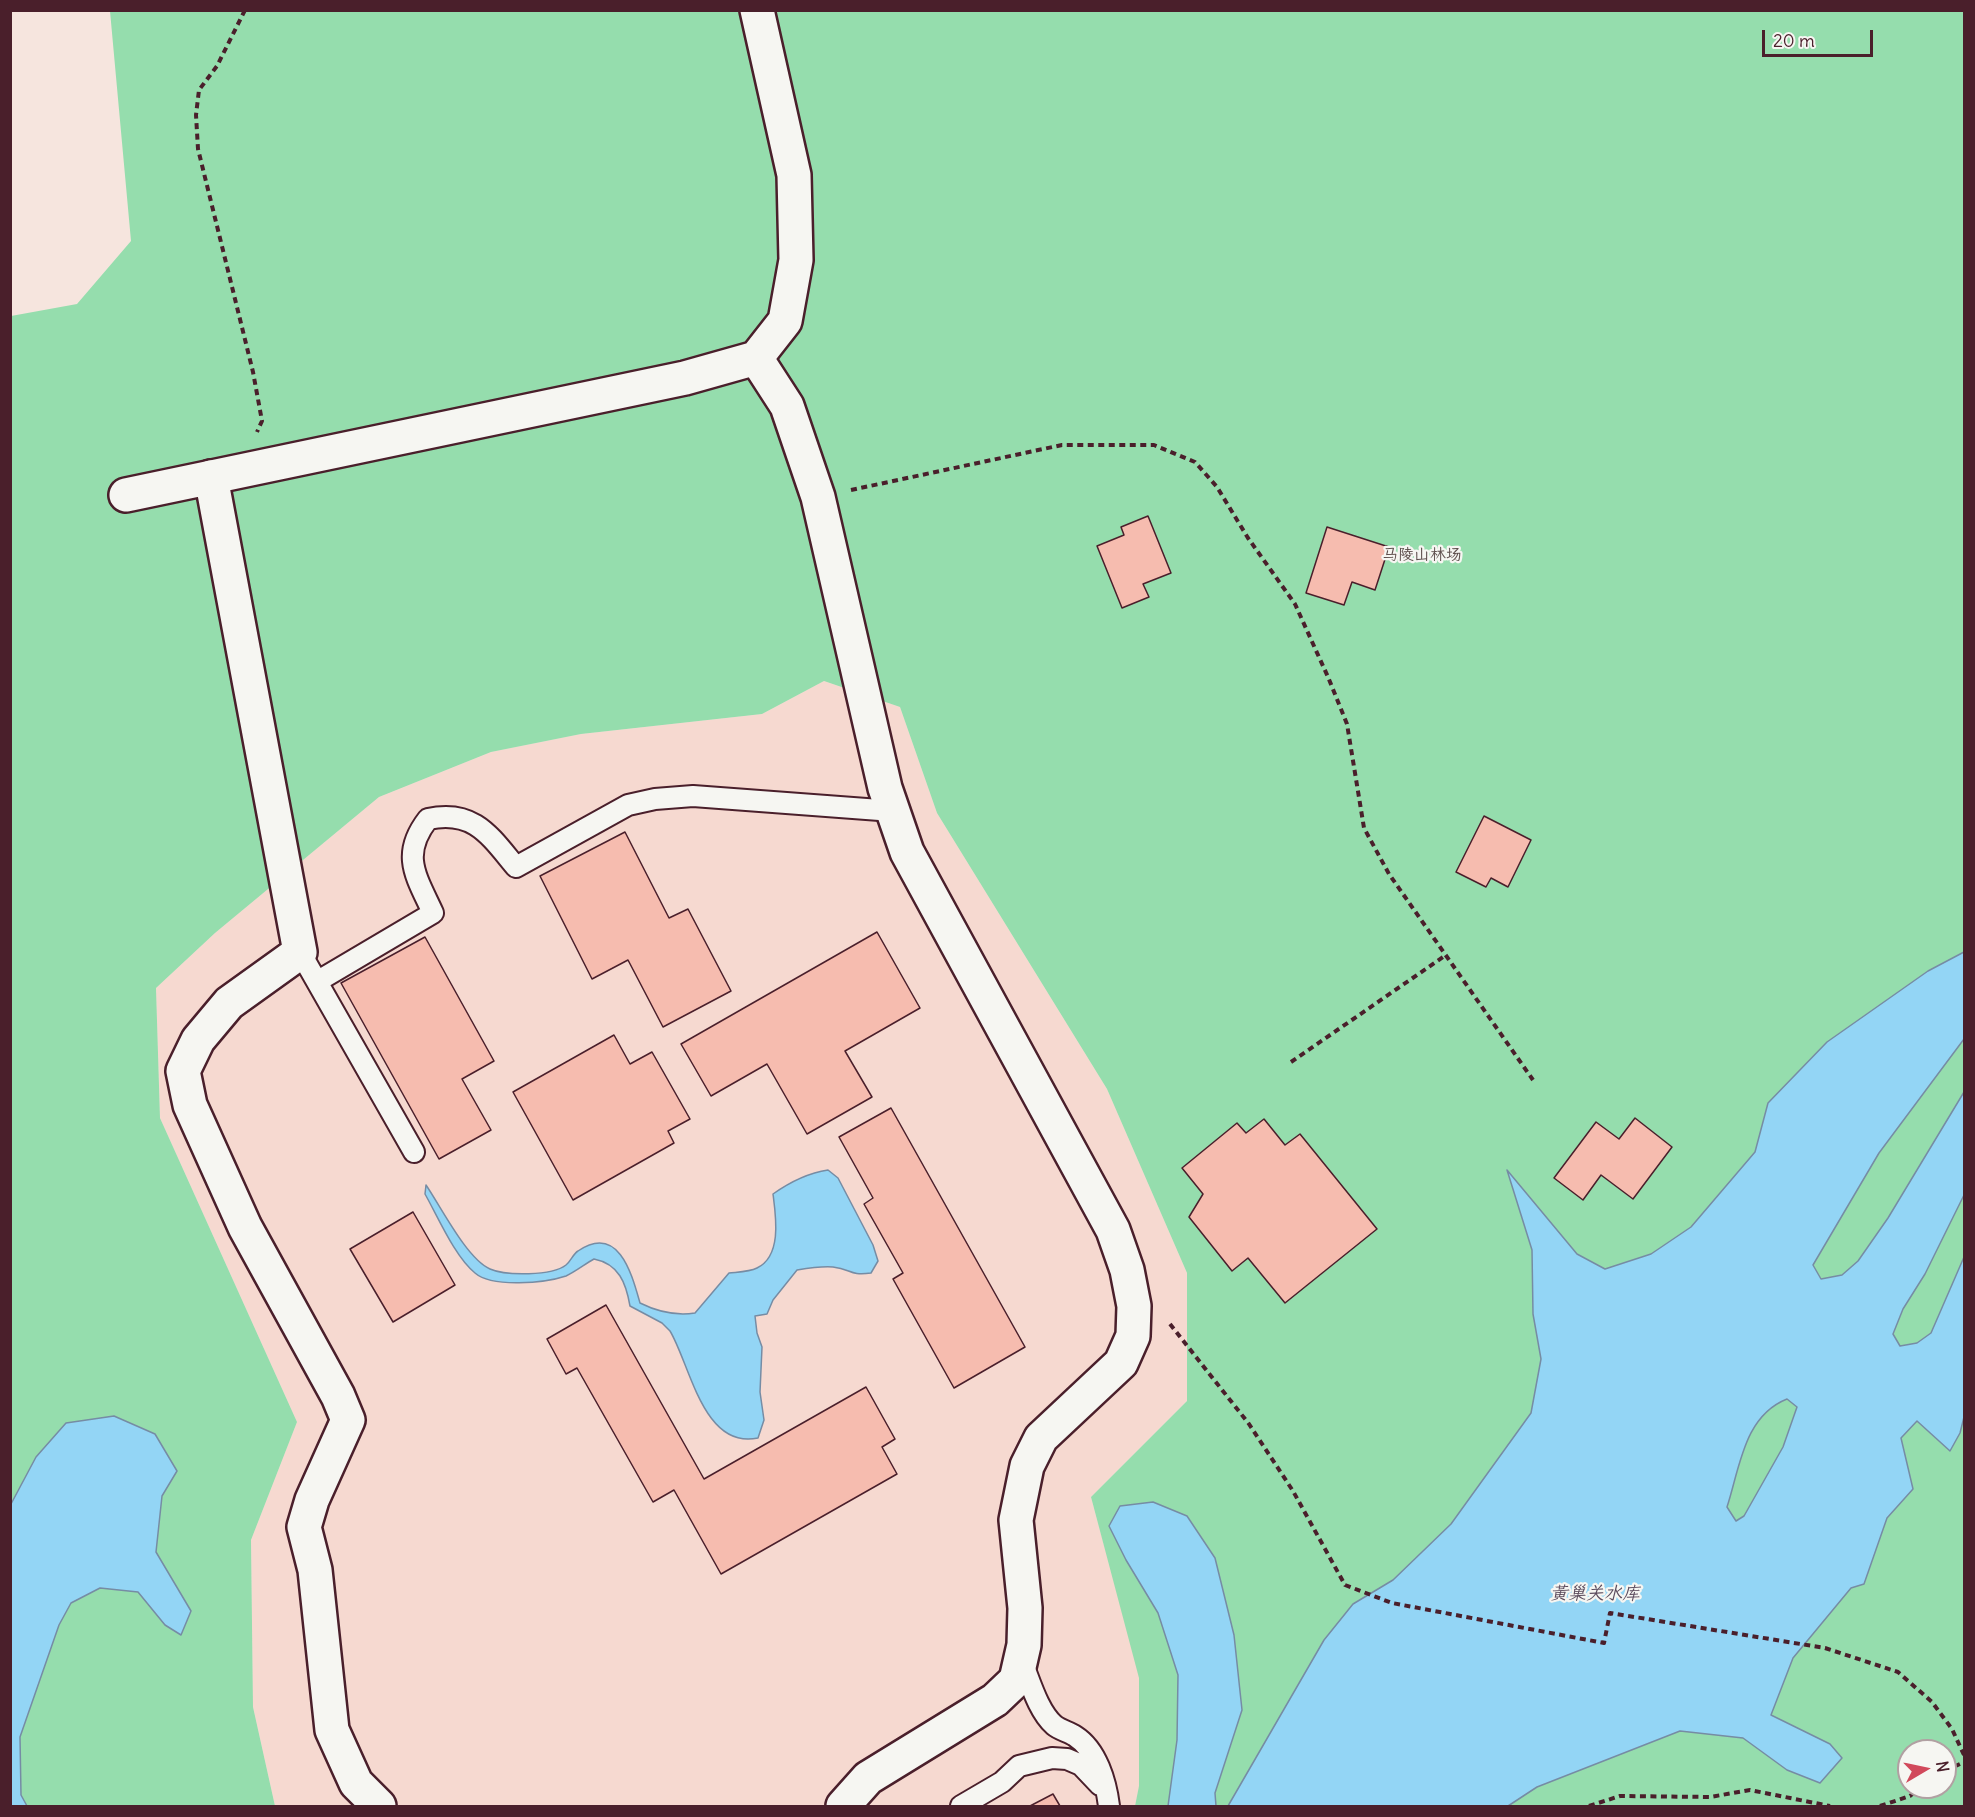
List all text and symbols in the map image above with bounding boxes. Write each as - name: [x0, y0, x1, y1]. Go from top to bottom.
- scale bar: [1765, 18, 1876, 56]
- text: 20 m: [1773, 29, 1815, 52]
- park label: 马陵山林场: [1382, 545, 1462, 565]
- water label: 黄巢关水库: [1550, 1583, 1640, 1605]
- north arrow: [1897, 1739, 1957, 1799]
- text: N: [1932, 1759, 1954, 1774]

